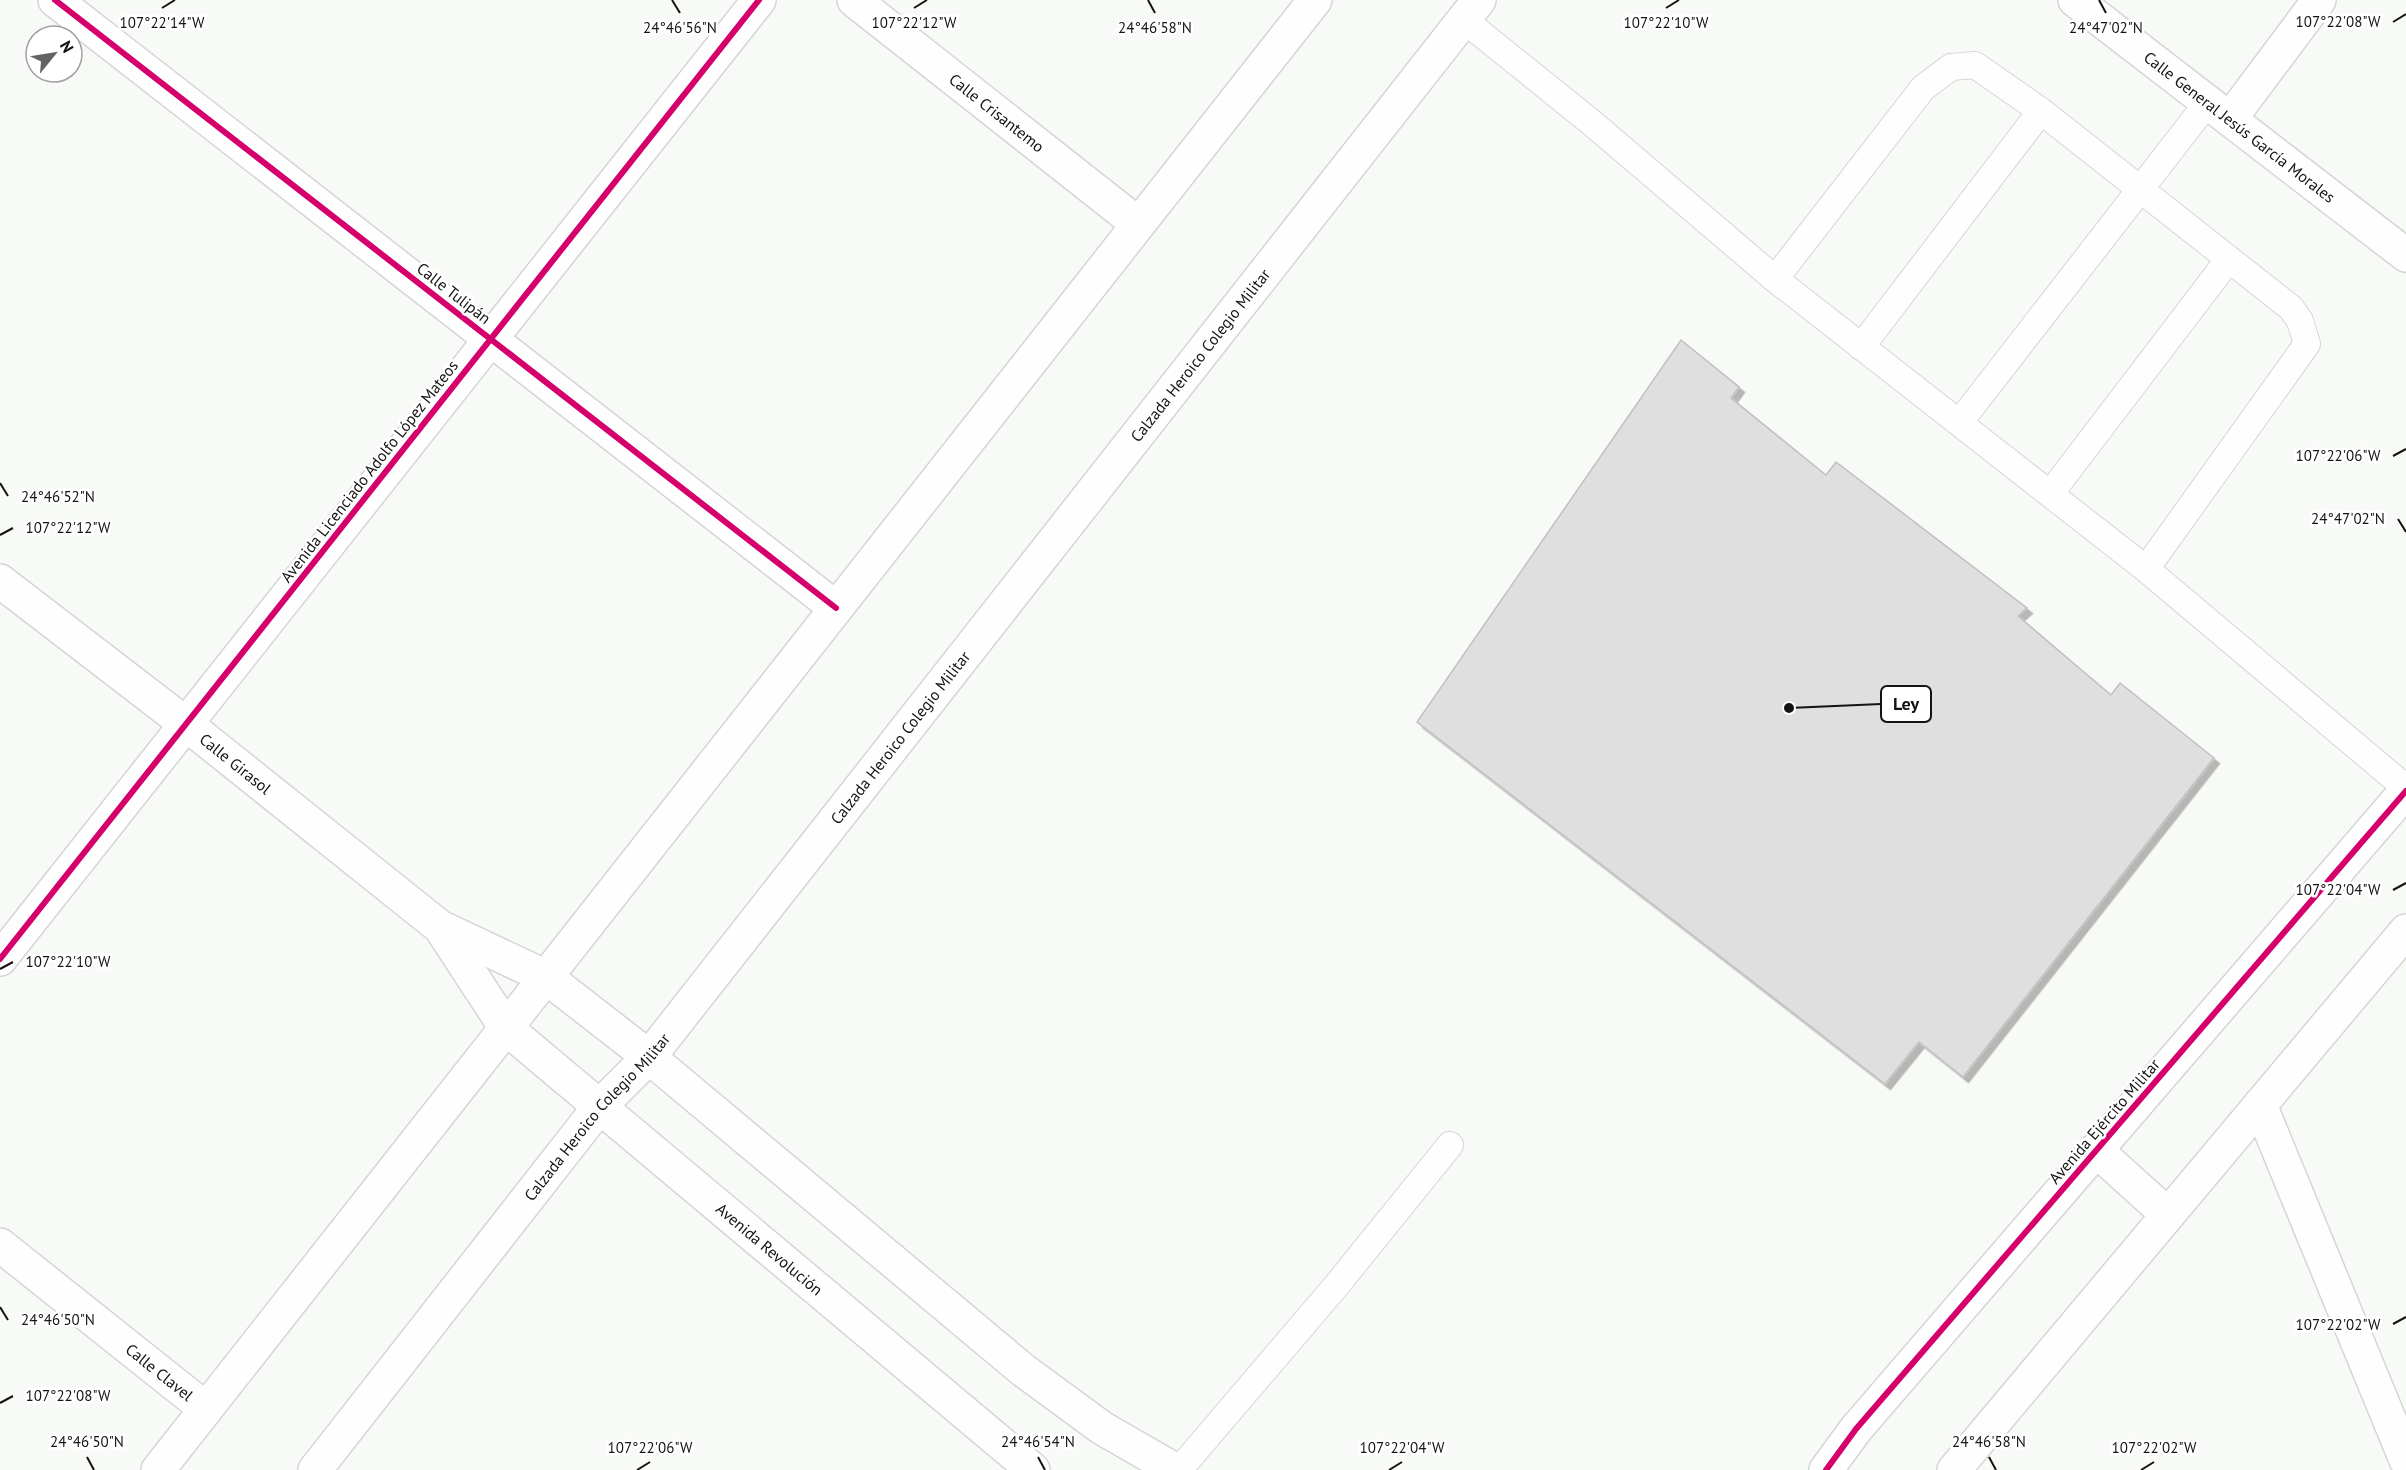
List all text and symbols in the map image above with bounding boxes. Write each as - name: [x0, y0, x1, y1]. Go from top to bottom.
- text: 107°22'08"W: [2296, 12, 2381, 31]
- text: 107°22'14"W: [120, 13, 205, 32]
- text: 107°22'12"W: [872, 13, 957, 32]
- text: 107°22'10"W: [1624, 13, 1709, 32]
- text: 24°46'56"N: [643, 18, 717, 37]
- text: 24°46'58"N: [1118, 18, 1192, 37]
- text: 24°47'02"N: [2069, 18, 2143, 37]
- north arrow: [24, 24, 84, 84]
- text: N: [56, 37, 78, 56]
- street label: Calle General Jesús García Morales: [2140, 47, 2340, 207]
- street label: Calle Crisantemo: [945, 69, 1048, 156]
- street label: Calle Tulipán: [413, 258, 495, 328]
- street label: Calzada Heroico Colegio Militar: [1126, 264, 1275, 446]
- street label: Avenida Licenciado Adolfo López Mateos: [276, 356, 462, 586]
- text: 107°22'06"W: [2296, 446, 2381, 465]
- text: 24°46'52"N: [21, 487, 95, 506]
- text: 24°47'02"N: [2311, 509, 2385, 528]
- text: 107°22'12"W: [26, 518, 111, 537]
- street label: Calzada Heroico Colegio Militar: [826, 646, 974, 828]
- callout: Ley: [1881, 686, 1931, 722]
- text: Ley: [1893, 692, 1919, 715]
- street label: Calle Girasol: [196, 729, 276, 798]
- text: 107°22'04"W: [2296, 880, 2381, 899]
- text: 107°22'10"W: [26, 952, 111, 971]
- street label: Calzada Heroico Colegio Militar: [520, 1029, 674, 1205]
- street label: Avenida Ejército Militar: [2044, 1054, 2164, 1188]
- street label: Avenida Revolución: [712, 1199, 827, 1300]
- text: 24°46'50"N: [21, 1310, 95, 1329]
- text: 107°22'02"W: [2296, 1315, 2381, 1334]
- street label: Calle Clavel: [122, 1339, 198, 1405]
- text: 107°22'08"W: [26, 1386, 111, 1405]
- text: 24°46'50"N: [50, 1432, 124, 1451]
- text: 24°46'54"N: [1001, 1432, 1075, 1451]
- text: 24°46'58"N: [1952, 1432, 2026, 1451]
- text: 107°22'06"W: [608, 1438, 693, 1457]
- text: 107°22'04"W: [1360, 1438, 1445, 1457]
- text: 107°22'02"W: [2112, 1438, 2197, 1457]

